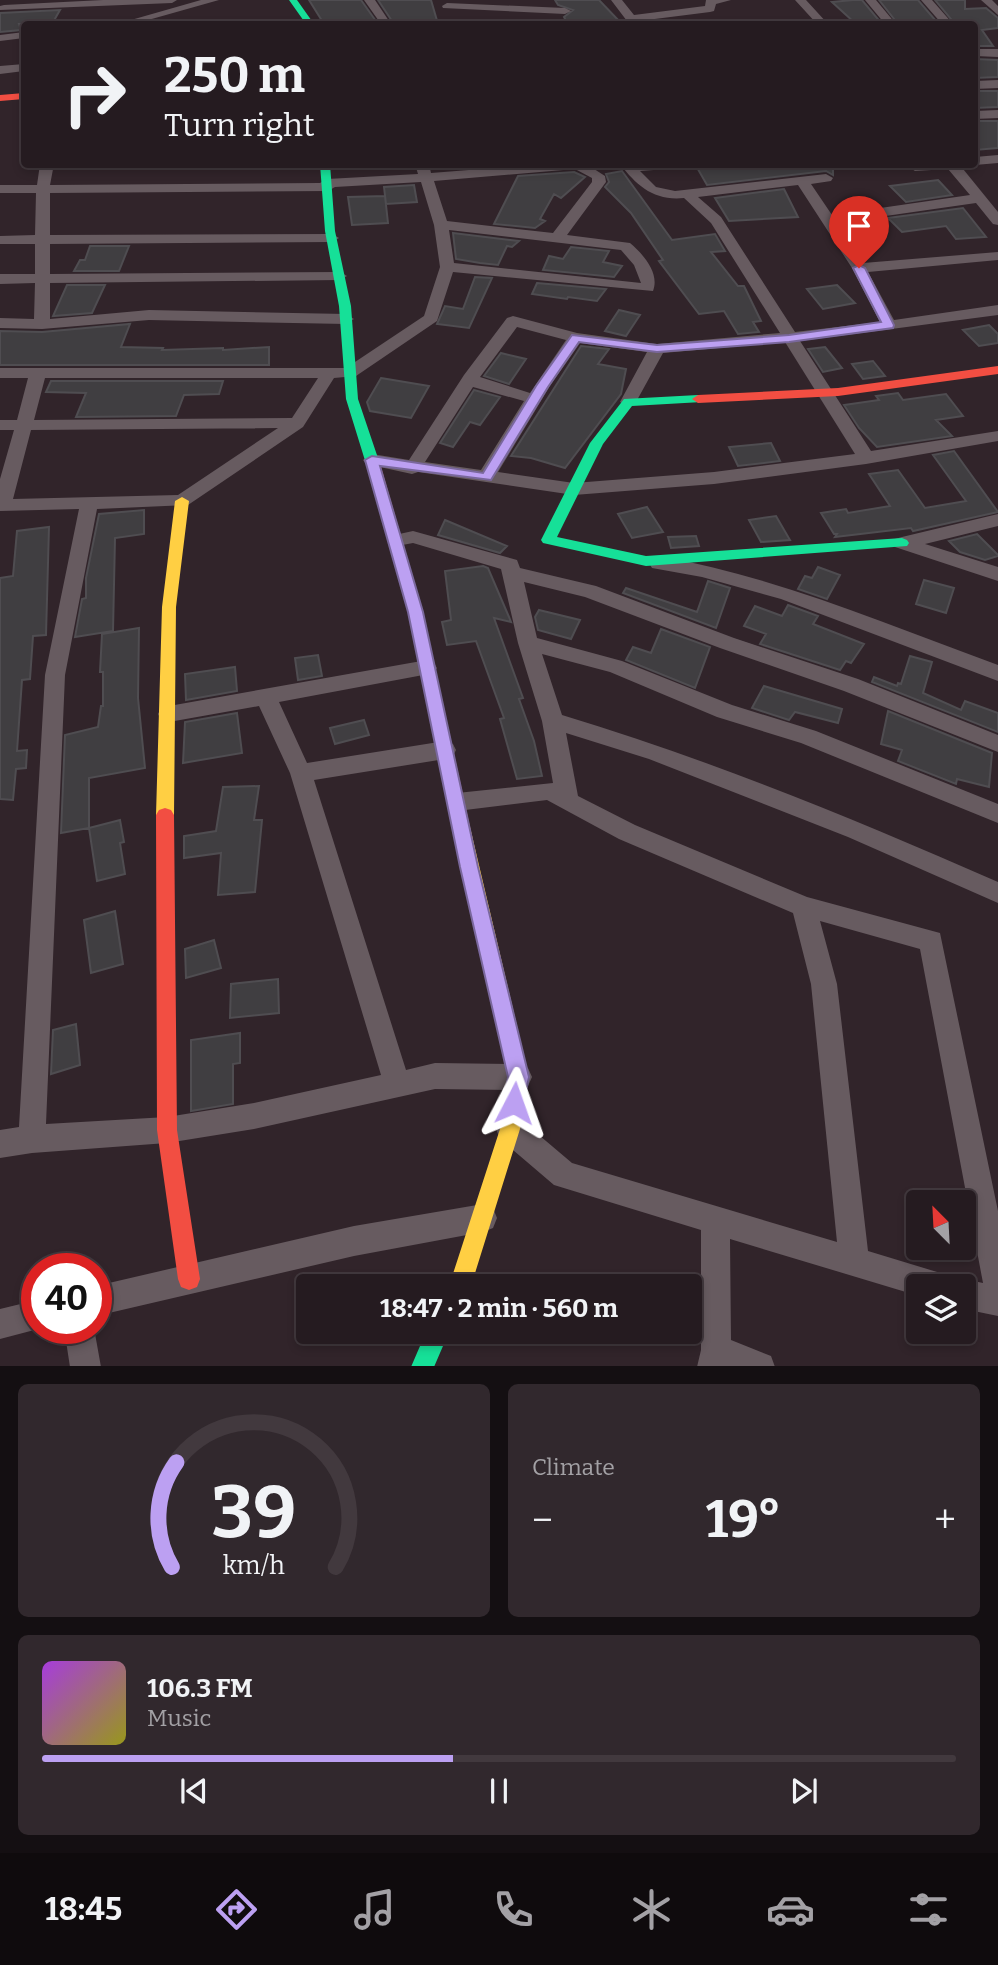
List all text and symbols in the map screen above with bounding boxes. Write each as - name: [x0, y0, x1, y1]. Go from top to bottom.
- text: 250 m: [164, 46, 305, 105]
- icon: right: [49, 49, 140, 140]
- text: Turn right: [164, 106, 315, 144]
- pin: [829, 196, 889, 268]
- icon: arrive: [840, 207, 878, 245]
- position arrow: [477, 1066, 551, 1140]
- north arrow: [906, 1190, 976, 1260]
- map controls: [906, 1190, 976, 1344]
- speed limit sign: 40: [21, 1253, 112, 1344]
- button: layers: [906, 1274, 976, 1344]
- text: 18:47 · 2 min · 560 m: [380, 1293, 618, 1324]
- text: Climate: [532, 1453, 615, 1481]
- text: 39: [212, 1469, 296, 1556]
- text: 19°: [706, 1488, 781, 1551]
- text: −: [532, 1497, 553, 1543]
- text: +: [934, 1497, 956, 1543]
- text: km/h: [223, 1550, 285, 1580]
- text: 106.3 FM: [147, 1673, 253, 1704]
- text: Music: [147, 1704, 211, 1732]
- icon: previous: [175, 1772, 213, 1810]
- icon: pause: [480, 1772, 518, 1810]
- icon: next: [785, 1772, 823, 1810]
- icon: directions: [212, 1885, 261, 1934]
- icon: music: [350, 1885, 399, 1934]
- icon: phone: [489, 1885, 538, 1934]
- icon: climate: [627, 1885, 676, 1934]
- icon: car: [766, 1885, 815, 1934]
- icon: filters: [904, 1885, 953, 1934]
- text: 18:45: [45, 1890, 122, 1928]

